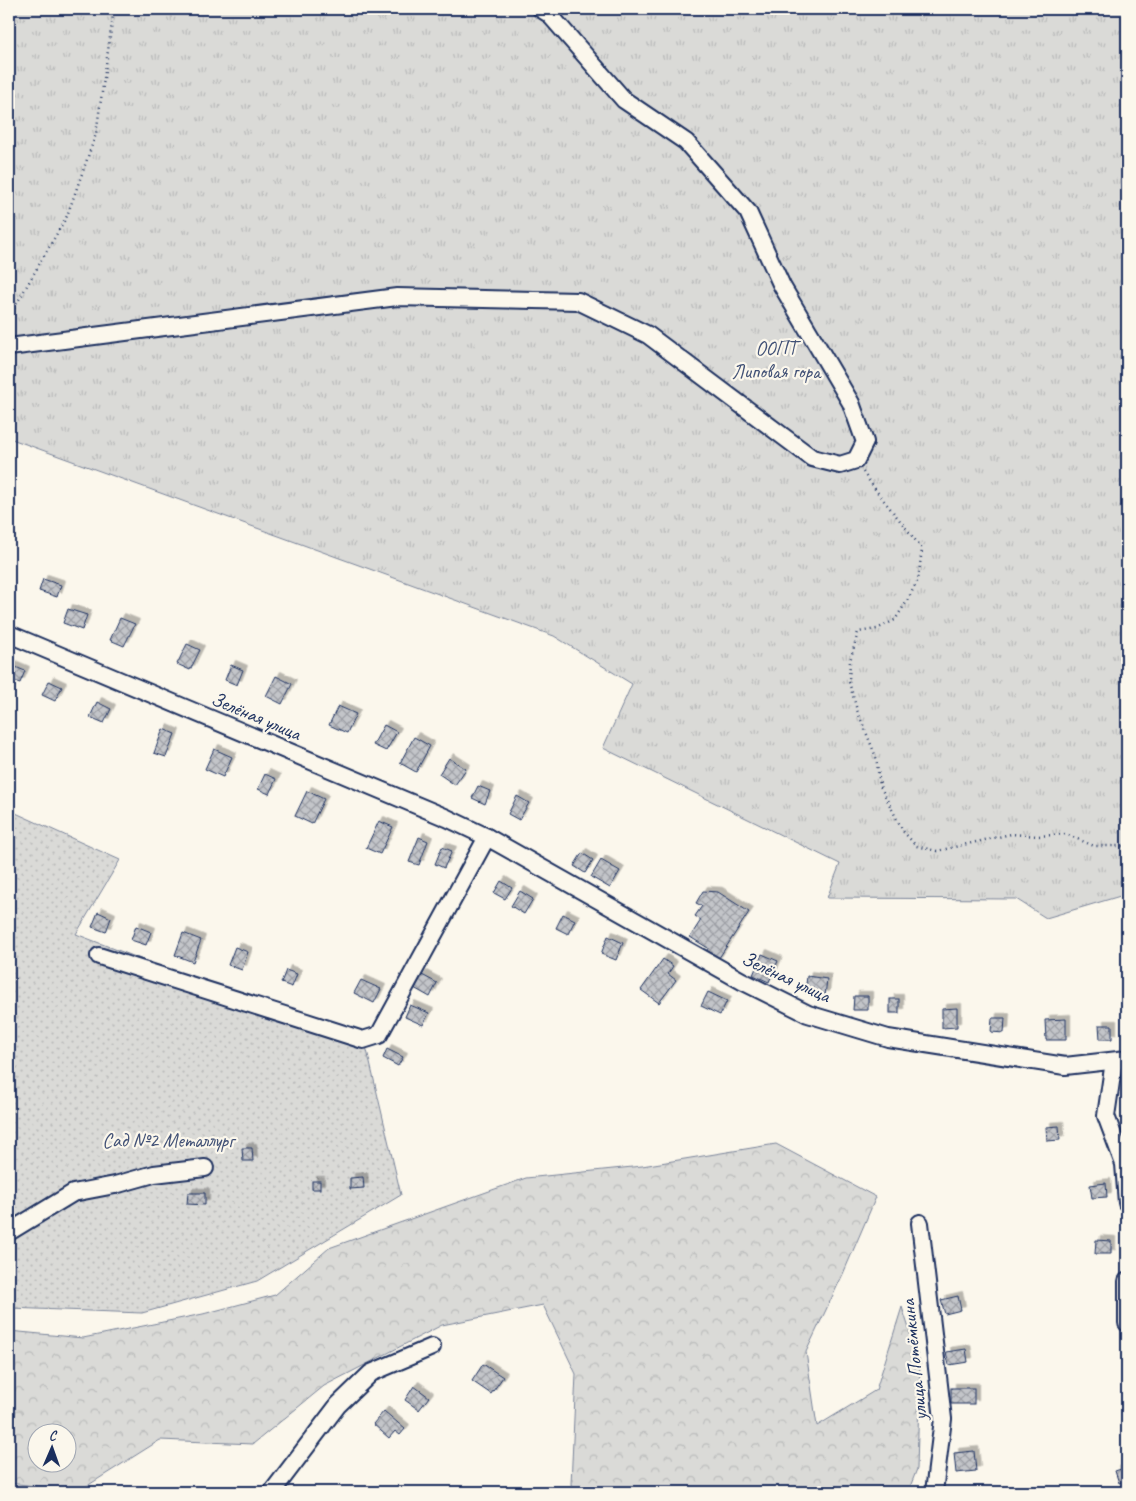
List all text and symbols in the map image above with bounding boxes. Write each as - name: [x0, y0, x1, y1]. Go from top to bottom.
- park label: ООПТ Липовая гора: [732, 336, 822, 384]
- street label: Зелёная улица: [207, 686, 306, 747]
- street label: Зелёная улица: [738, 946, 836, 1009]
- park label: Сад №2 Металлург: [102, 1128, 237, 1153]
- street label: улица Потёмкина: [895, 1296, 933, 1423]
- north arrow: [28, 1424, 78, 1474]
- text: С: [49, 1427, 58, 1444]

